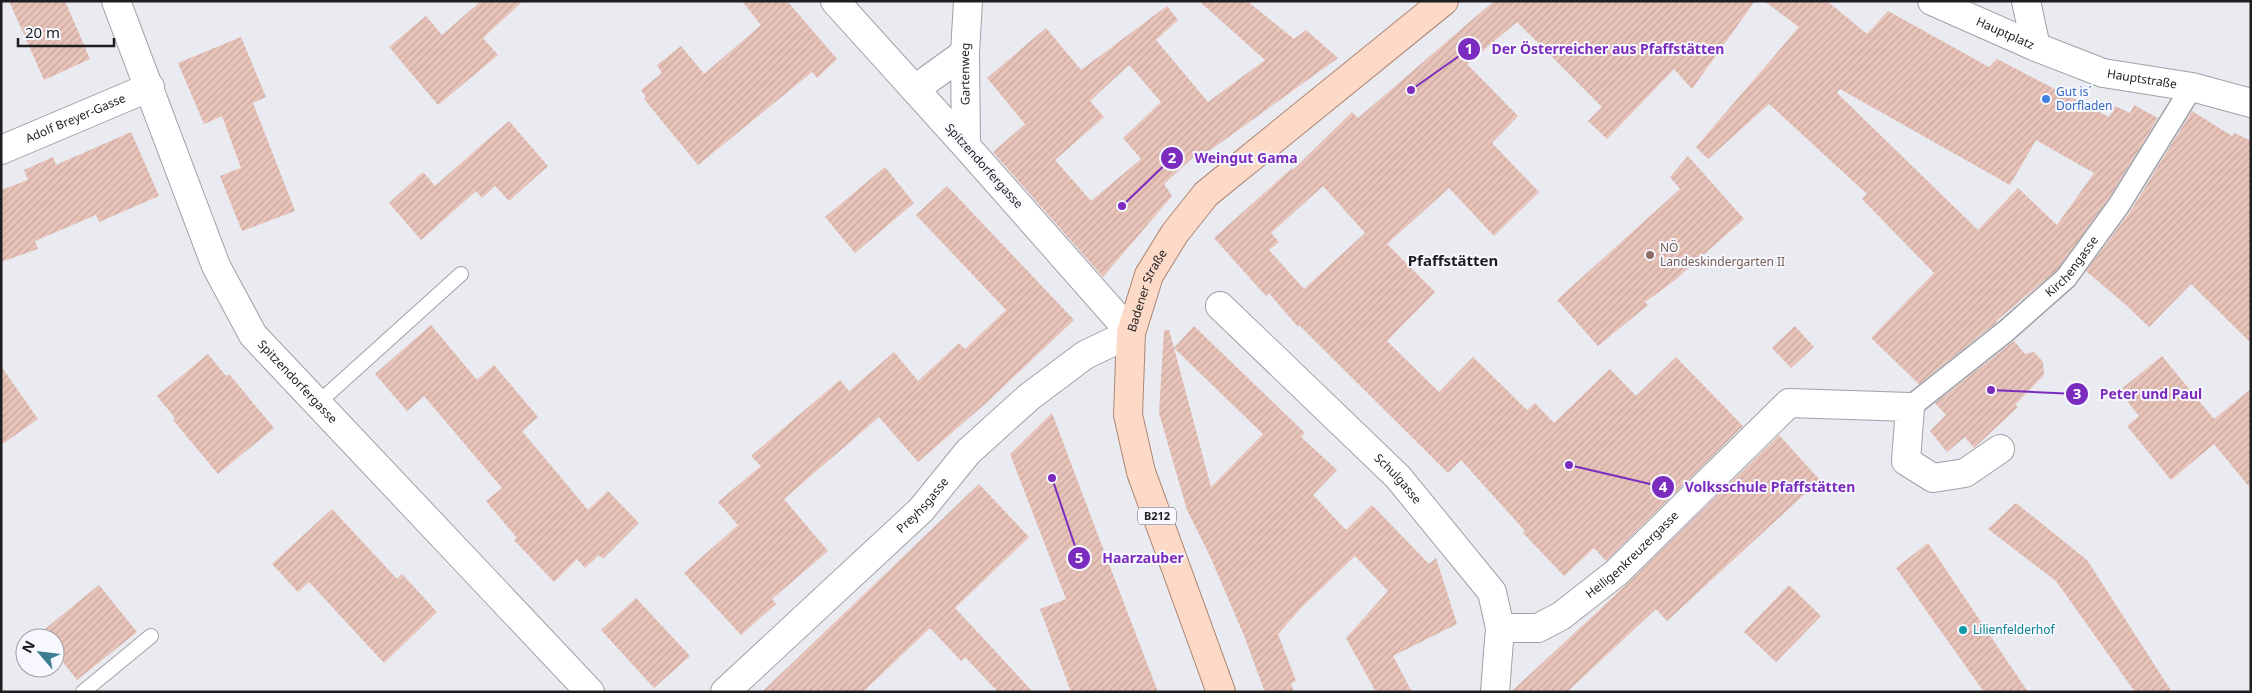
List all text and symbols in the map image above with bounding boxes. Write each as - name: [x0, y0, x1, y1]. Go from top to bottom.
- street label: Hauptplatz: [1974, 13, 2037, 53]
- scale bar: [18, 15, 114, 47]
- text: 20 m: [25, 22, 60, 42]
- callout: Der Österreicher aus Pfaffstätten: [1456, 35, 1734, 64]
- text: 1: [1465, 38, 1473, 58]
- text: Der Österreicher aus Pfaffstätten: [1492, 39, 1724, 58]
- street label: Gartenweg: [956, 42, 974, 105]
- street label: Hauptstraße: [2106, 65, 2178, 93]
- place label: Gut is´ Dorfladen: [2056, 83, 2113, 114]
- street label: Adolf Breyer-Gasse: [23, 89, 128, 147]
- marker: Gut is´ Dorfladen: [2040, 93, 2052, 105]
- street label: Spitzendorfergasse: [942, 119, 1027, 212]
- callout: Weingut Gama: [1160, 143, 1308, 172]
- text: 2: [1168, 147, 1177, 167]
- text: Weingut Gama: [1194, 148, 1298, 167]
- street label: Kirchengasse: [2041, 232, 2102, 301]
- place label: NÖ Landeskindergarten II: [1660, 239, 1785, 270]
- street label: Badener Straße: [1123, 246, 1171, 334]
- marker: NÖ Landeskindergarten II: [1644, 249, 1656, 261]
- district label: Pfaffstätten: [1408, 250, 1498, 270]
- street label: Spitzendorfergasse: [254, 336, 341, 427]
- callout: Peter und Paul: [2065, 379, 2212, 408]
- text: 3: [2073, 383, 2081, 403]
- text: Peter und Paul: [2100, 384, 2202, 403]
- street label: Schulgasse: [1371, 450, 1426, 507]
- callout: Volksschule Pfaffstätten: [1650, 472, 1866, 501]
- street label: Preyhsgasse: [892, 473, 952, 537]
- text: 4: [1659, 476, 1668, 496]
- text: Volksschule Pfaffstätten: [1685, 477, 1855, 496]
- street label: Heiligenkreuzergasse: [1582, 507, 1682, 602]
- road number: B212: [1138, 508, 1176, 524]
- callout: Haarzauber: [1067, 544, 1194, 573]
- text: 5: [1075, 547, 1083, 567]
- text: Haarzauber: [1102, 548, 1185, 567]
- place label: Lilienfelderhof: [1973, 621, 2056, 638]
- marker: Lilienfelderhof: [1957, 624, 1969, 636]
- north arrow: [15, 628, 65, 678]
- text: N: [17, 637, 39, 656]

